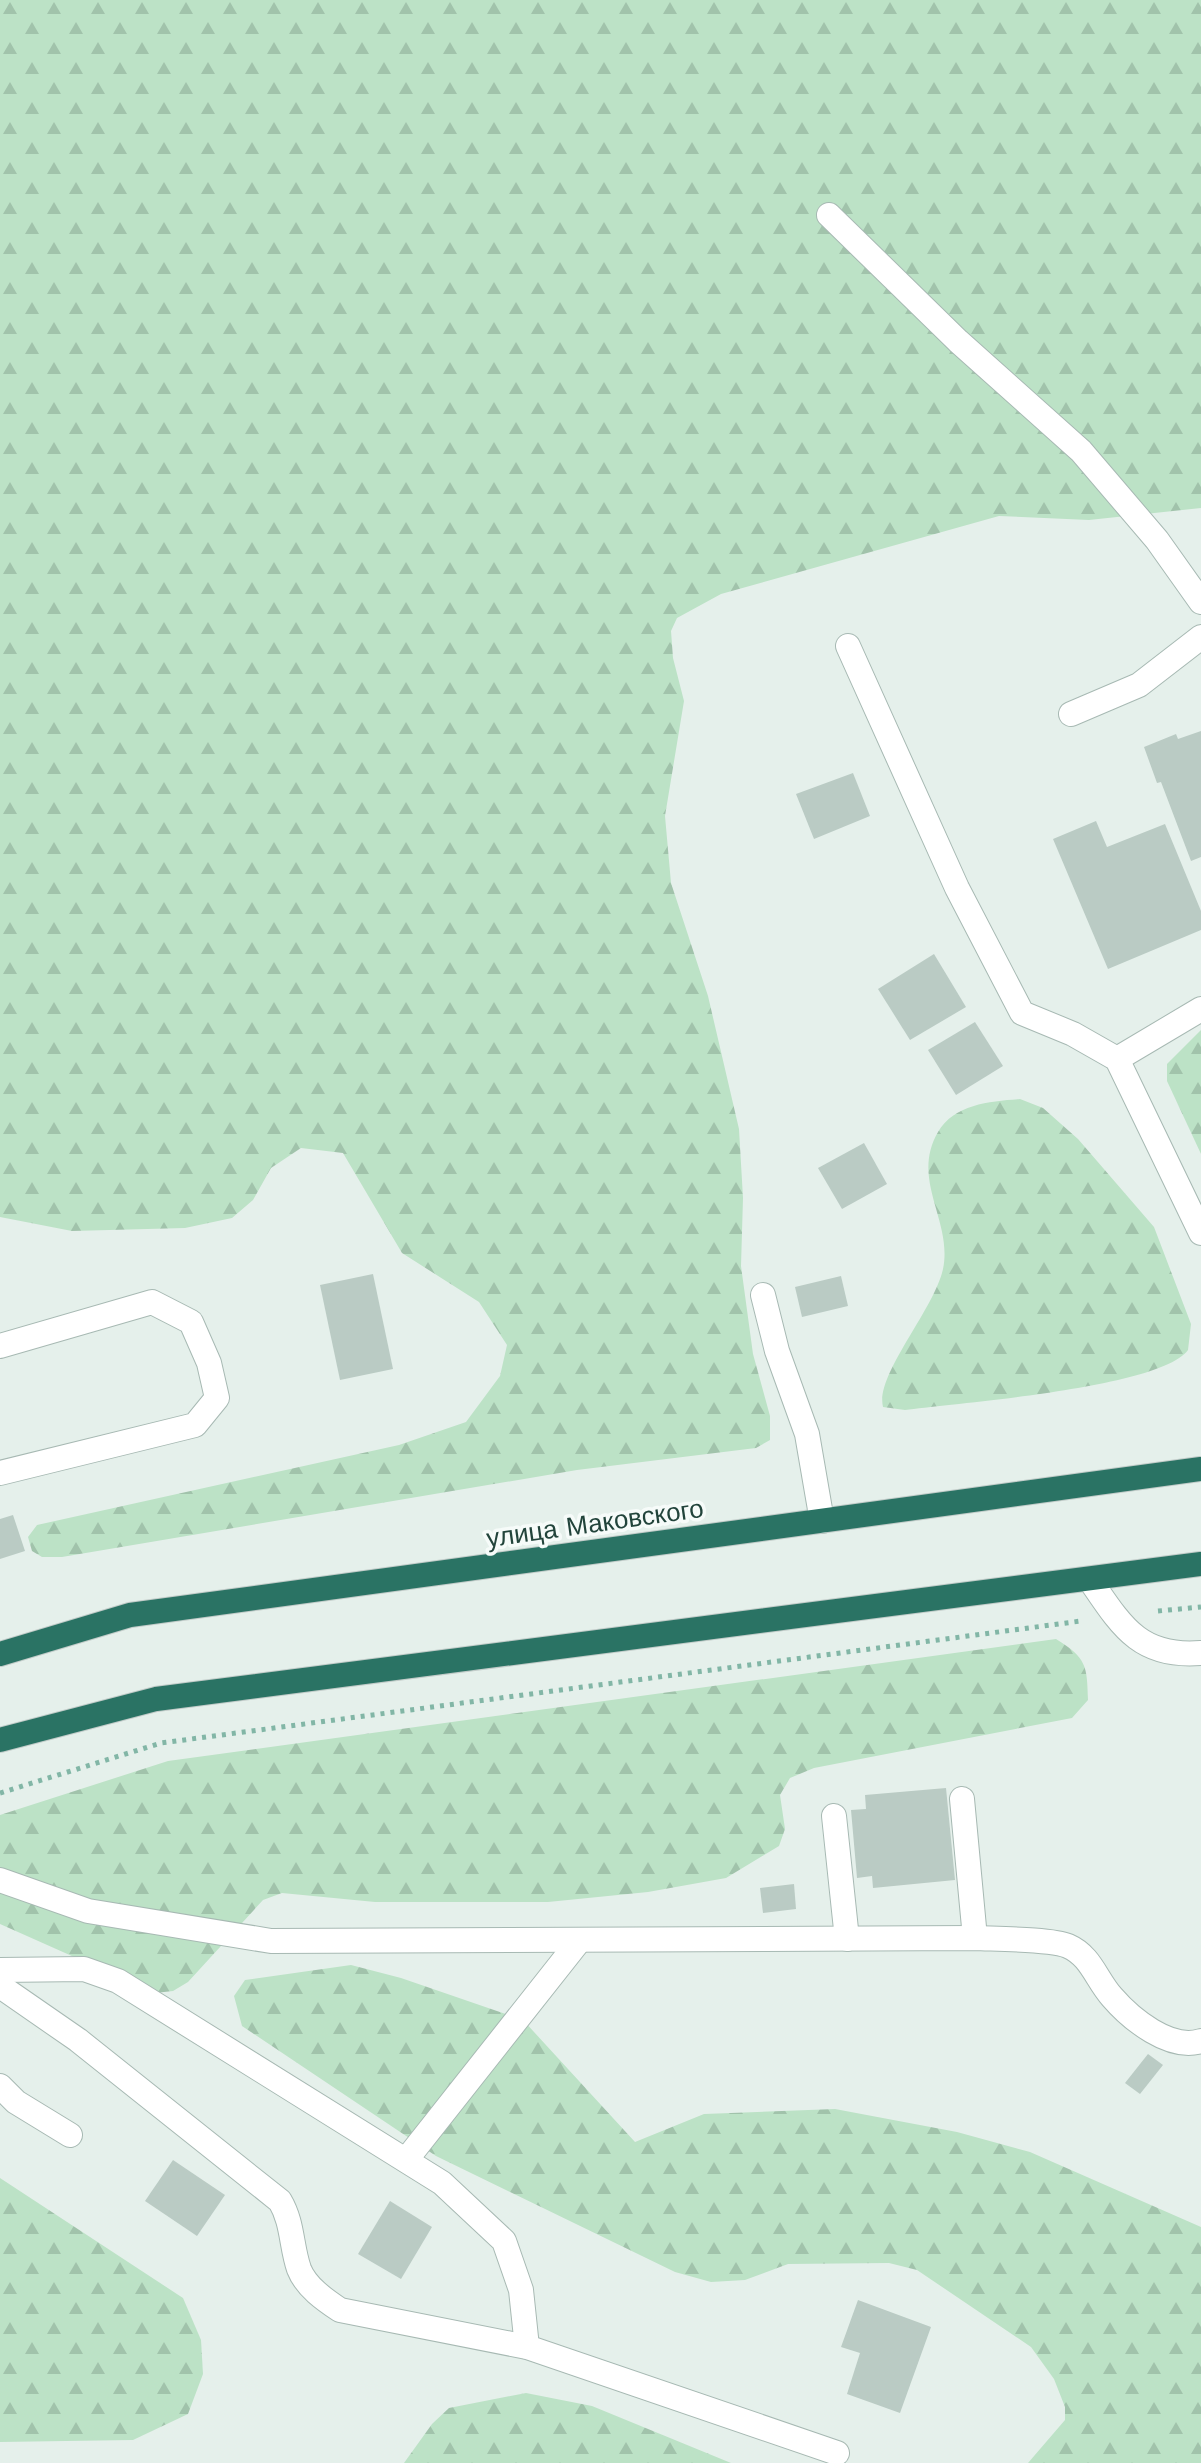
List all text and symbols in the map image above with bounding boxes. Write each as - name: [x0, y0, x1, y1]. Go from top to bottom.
- street label: улица Маковского: [485, 1493, 705, 1553]

